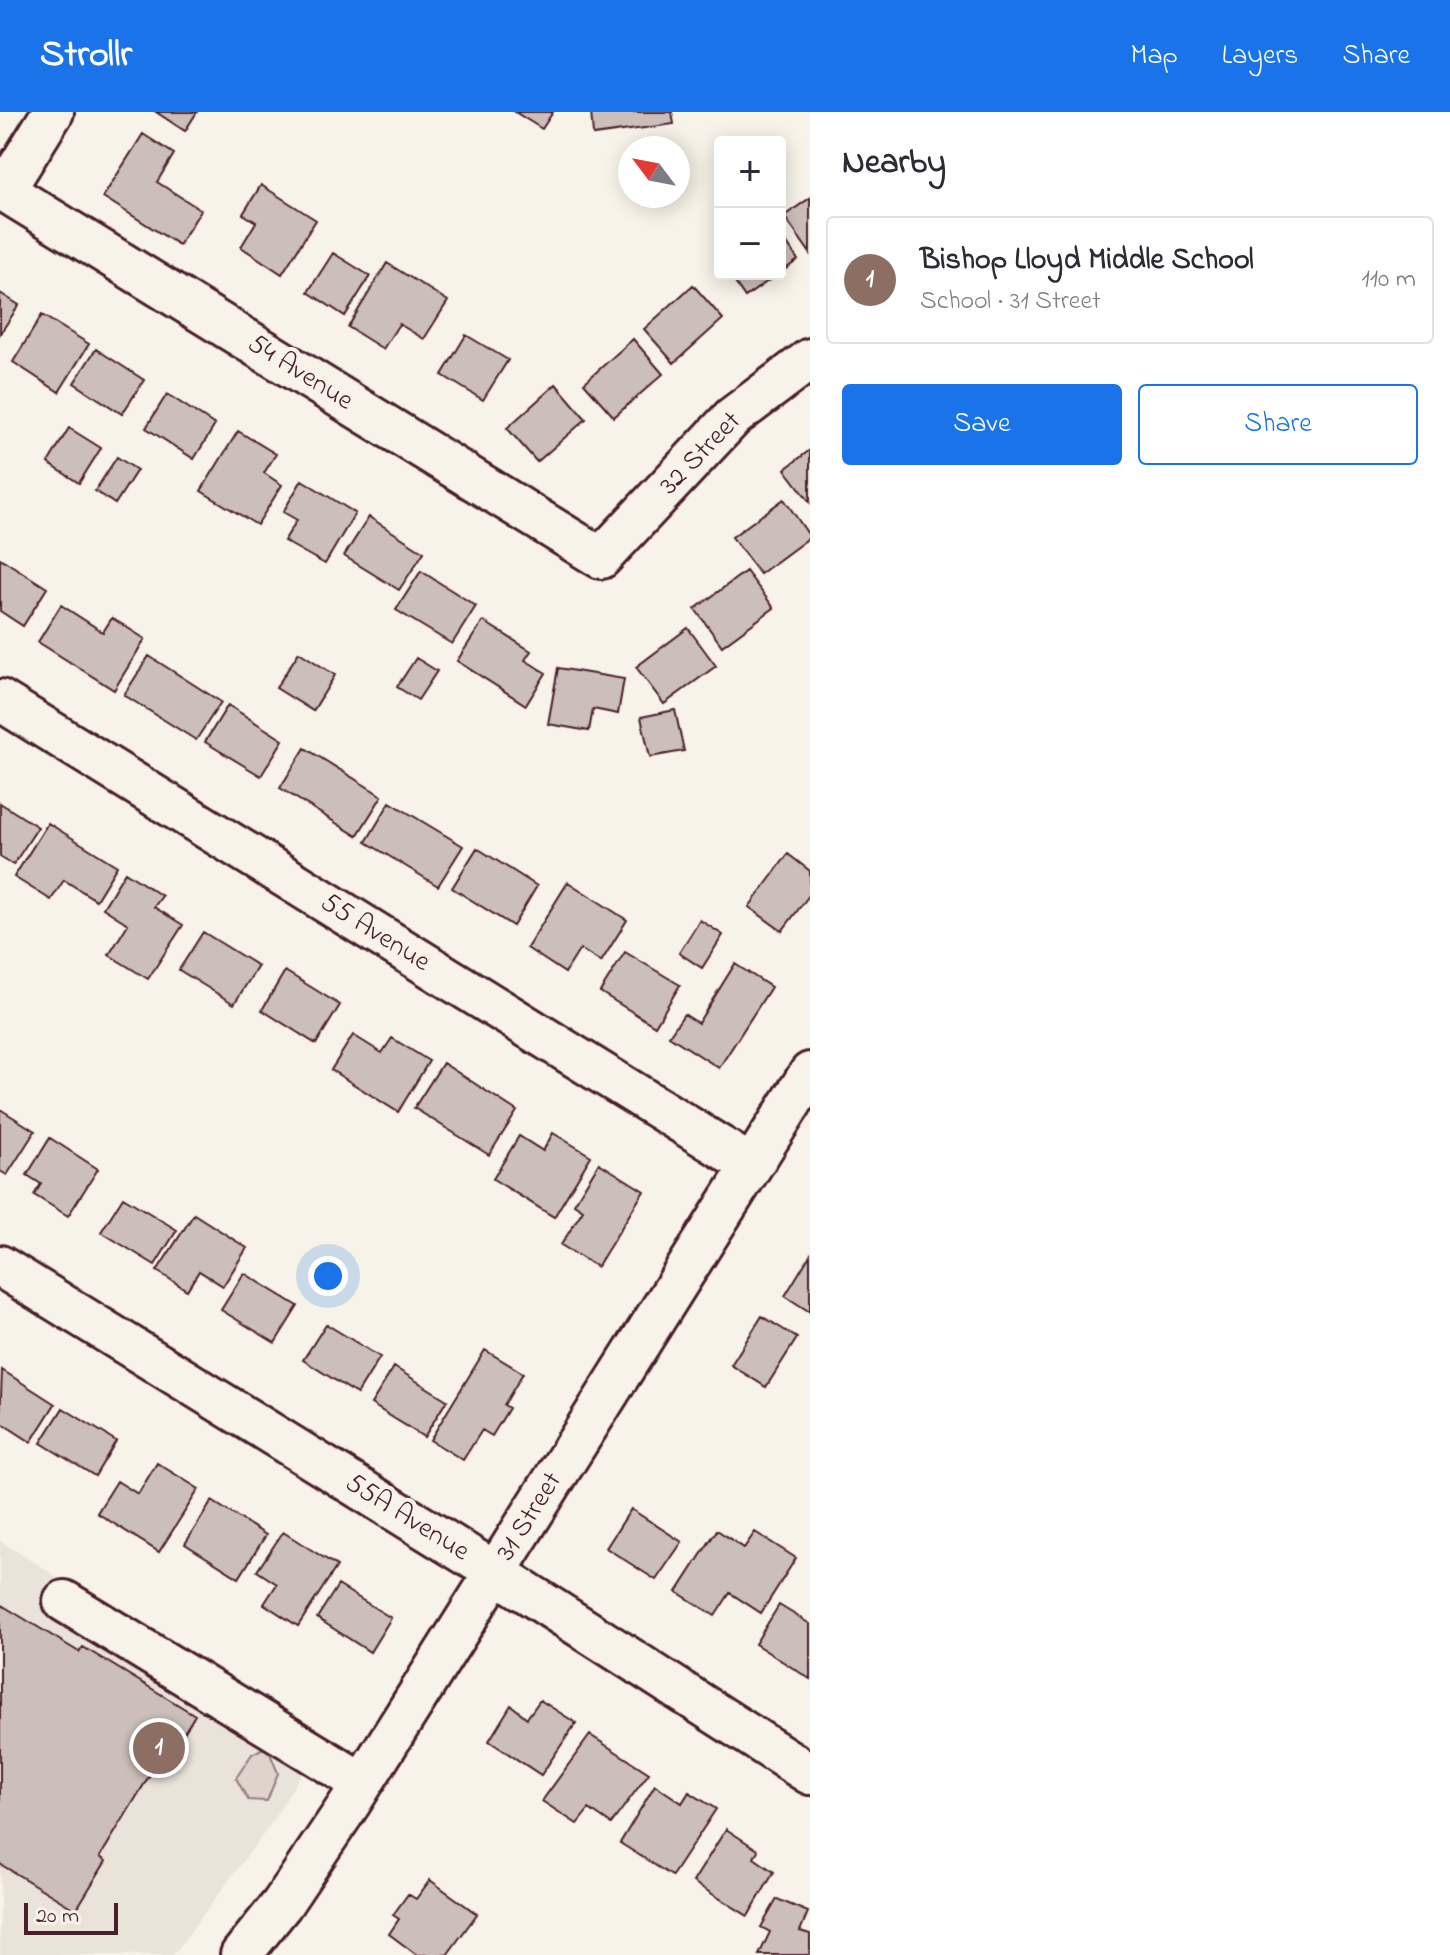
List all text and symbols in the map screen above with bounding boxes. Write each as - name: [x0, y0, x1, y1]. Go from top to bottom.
- text: Strollr: [40, 28, 132, 84]
- text: Map: [1130, 36, 1178, 77]
- text: Layers: [1222, 36, 1298, 77]
- text: Share: [1342, 36, 1410, 77]
- north arrow: [618, 136, 690, 208]
- map controls: [714, 136, 786, 280]
- button: +: [714, 136, 786, 208]
- text: Nearby: [842, 139, 946, 189]
- button: −: [714, 208, 786, 280]
- text: Bishop Lloyd Middle School: [920, 239, 1254, 283]
- text: 1: [866, 261, 874, 299]
- text: 110 m: [1362, 261, 1416, 299]
- text: School · 31 Street: [920, 283, 1101, 321]
- street label: 54 Avenue: [239, 324, 361, 422]
- button: Save: [842, 384, 1122, 465]
- button: Share: [1138, 384, 1418, 465]
- street label: 32 Street: [650, 403, 752, 505]
- street label: 55 Avenue: [312, 883, 438, 983]
- your location: [308, 1256, 348, 1296]
- street label: 55A Avenue: [337, 1464, 478, 1573]
- street label: 31 Street: [487, 1465, 573, 1569]
- pin: 1: [133, 1718, 185, 1778]
- scale bar: [24, 1899, 118, 1935]
- text: 20 m: [36, 1901, 79, 1933]

